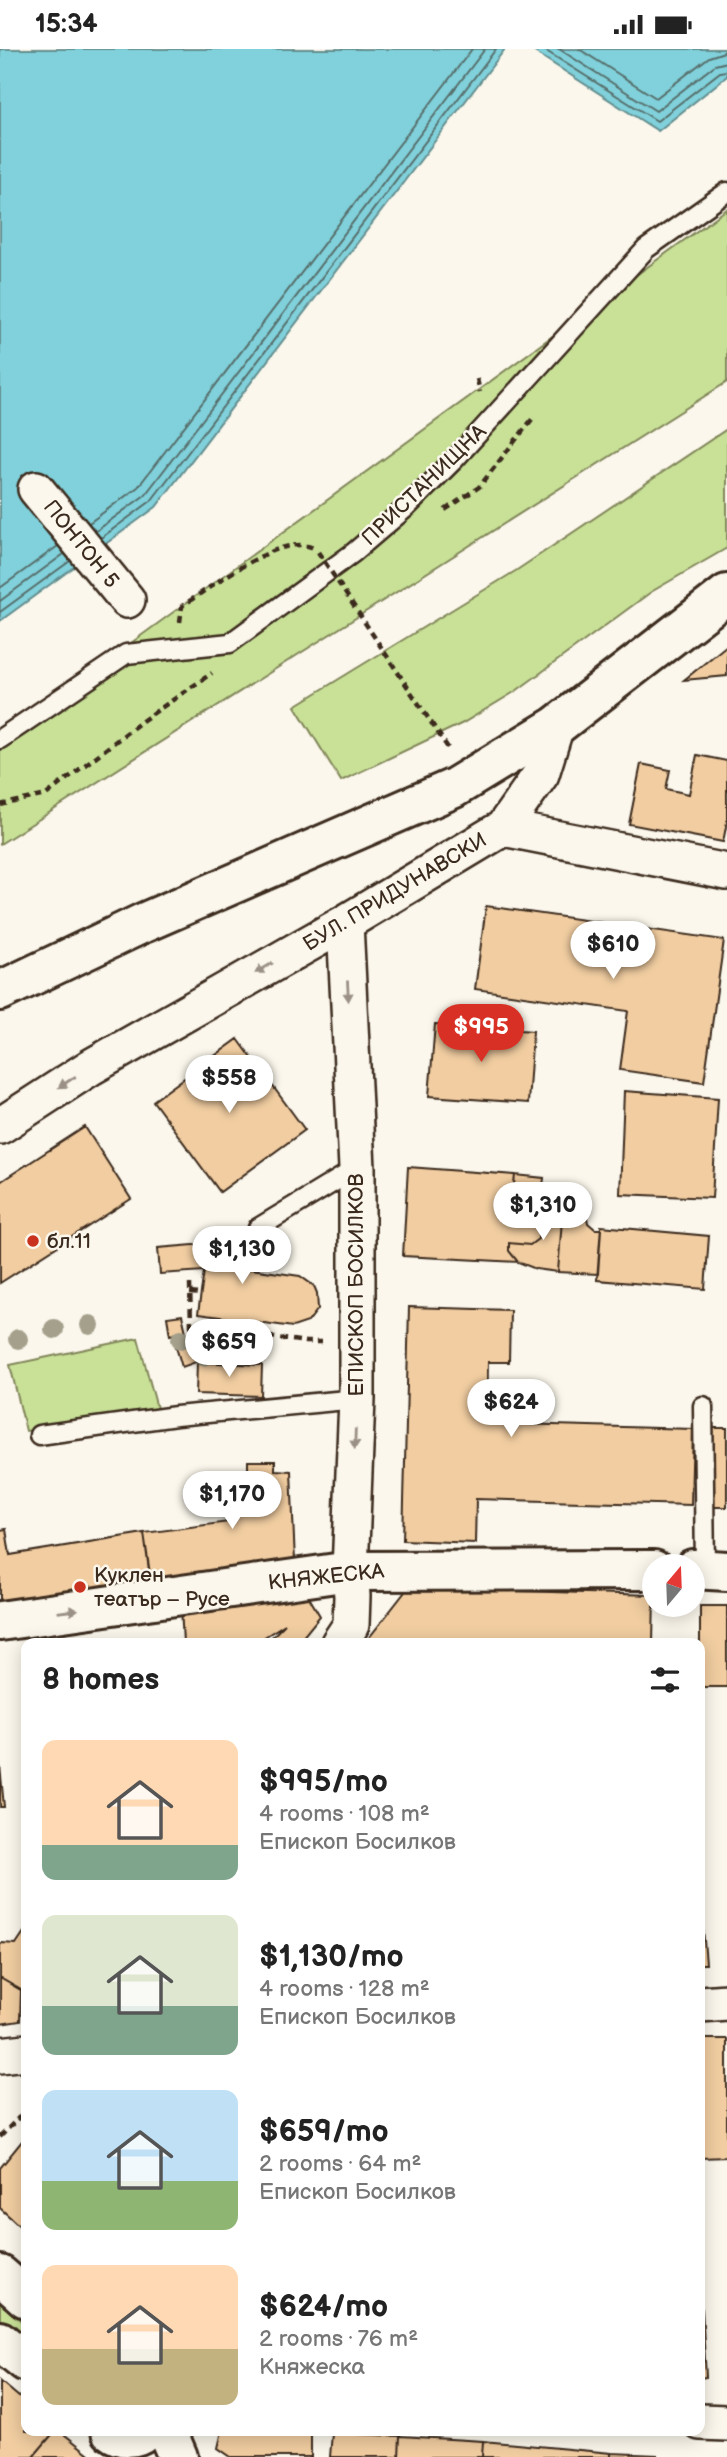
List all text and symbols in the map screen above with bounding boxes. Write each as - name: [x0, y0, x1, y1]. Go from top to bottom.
- text: 15:34: [35, 9, 98, 40]
- street label: ПРИСТАНИЩНА: [356, 419, 492, 551]
- street label: ПОНТОН 5: [38, 495, 124, 593]
- street label: БУЛ. ПРИДУНАВСКИ: [299, 827, 491, 957]
- pin: $610: [572, 921, 654, 981]
- text: $610: [586, 930, 640, 958]
- one-way arrow: [255, 962, 274, 974]
- one-way arrow: [343, 980, 354, 1002]
- pin: $995: [440, 1005, 522, 1064]
- text: $995: [453, 1013, 509, 1041]
- pin: $558: [188, 1055, 270, 1115]
- text: $558: [201, 1064, 257, 1092]
- one-way arrow: [58, 1076, 77, 1089]
- street label: ЕПИСКОП БОСИЛКОВ: [344, 1173, 369, 1397]
- pin: $1,310: [486, 1183, 600, 1242]
- text: $1,310: [509, 1191, 577, 1219]
- pin: $1,130: [185, 1227, 299, 1286]
- place label: бл.11: [47, 1229, 91, 1254]
- marker: бл.11: [25, 1233, 41, 1249]
- text: $1,130: [208, 1235, 276, 1263]
- pin: $659: [188, 1319, 270, 1379]
- text: $659: [201, 1328, 257, 1356]
- pin: $624: [470, 1379, 552, 1439]
- text: $624: [483, 1388, 539, 1416]
- one-way arrow: [350, 1428, 361, 1450]
- pin: $1,170: [175, 1471, 289, 1531]
- text: $1,170: [199, 1480, 265, 1508]
- north arrow: [642, 1554, 705, 1617]
- map controls: [642, 1554, 705, 1617]
- street label: КНЯЖЕСКА: [267, 1558, 385, 1596]
- place label: Куклен театър – Русе: [94, 1563, 230, 1612]
- marker: Куклен театър – Русе: [72, 1579, 88, 1595]
- one-way arrow: [57, 1605, 79, 1616]
- icon: filters: [646, 1661, 684, 1699]
- text: 8 homes: [42, 1662, 159, 1698]
- text: $995/mo: [259, 1764, 388, 1800]
- icon: home: [98, 1768, 182, 1852]
- text: 4 rooms · 108 m²: [259, 1800, 430, 1828]
- text: Епископ Босилков: [259, 1828, 456, 1856]
- text: $1,130/mo: [259, 1939, 404, 1975]
- icon: home: [98, 1943, 182, 2027]
- text: 4 rooms · 128 m²: [259, 1975, 430, 2003]
- text: Епископ Босилков: [259, 2003, 456, 2031]
- text: $659/mo: [259, 2114, 389, 2150]
- icon: home: [98, 2118, 182, 2202]
- text: 2 rooms · 64 m²: [259, 2150, 421, 2178]
- text: Епископ Босилков: [259, 2178, 456, 2206]
- text: $624/mo: [259, 2289, 388, 2325]
- icon: home: [98, 2293, 182, 2377]
- text: 2 rooms · 76 m²: [259, 2325, 418, 2353]
- text: Княжеска: [259, 2353, 365, 2381]

